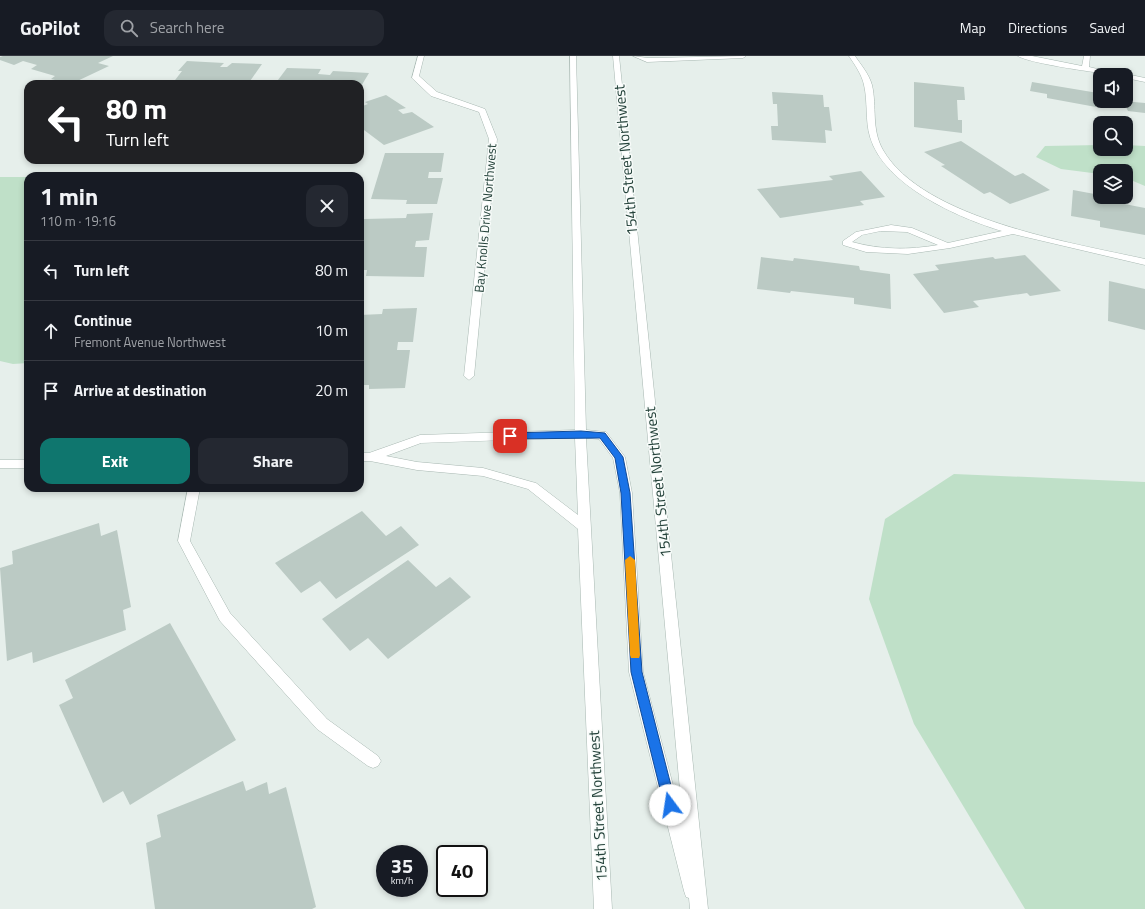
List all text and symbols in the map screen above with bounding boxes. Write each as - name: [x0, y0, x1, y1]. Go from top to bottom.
- search box: [104, 10, 384, 46]
- text: GoPilot: [20, 13, 80, 42]
- text: Search here: [150, 16, 224, 39]
- icon: search: [118, 17, 140, 39]
- text: Map: [960, 17, 986, 38]
- text: Directions: [1008, 17, 1067, 38]
- text: Saved: [1089, 17, 1125, 38]
- map controls: [1093, 68, 1133, 204]
- button: sound: [1093, 68, 1133, 108]
- street label: 154th Street Northwest: [607, 83, 644, 236]
- text: 80 m: [106, 87, 167, 130]
- icon: left: [40, 96, 92, 148]
- button: search: [1093, 116, 1133, 156]
- text: Turn left: [106, 126, 169, 153]
- street label: Bay Knolls Drive Northwest: [469, 142, 502, 293]
- button: layers: [1093, 164, 1133, 204]
- text: 1 min: [40, 178, 98, 214]
- button: close: [306, 185, 348, 227]
- text: 110 m · 19:16: [40, 211, 116, 231]
- text: Turn left: [74, 259, 129, 282]
- text: 80 m: [315, 259, 348, 282]
- icon: left: [40, 260, 62, 282]
- text: Continue: [74, 309, 132, 332]
- text: 10 m: [315, 319, 348, 342]
- icon: ahead: [40, 320, 62, 342]
- text: Fremont Avenue Northwest: [74, 332, 226, 352]
- text: Arrive at destination: [74, 379, 207, 402]
- text: 20 m: [315, 379, 348, 402]
- icon: arrive: [40, 380, 62, 402]
- street label: 154th Street Northwest: [638, 405, 677, 559]
- pin: [493, 419, 527, 453]
- icon: arrive: [499, 425, 521, 447]
- button: Exit: [40, 438, 190, 484]
- button: Share: [198, 438, 348, 484]
- street label: 154th Street Northwest: [582, 729, 613, 882]
- position arrow: [649, 784, 691, 826]
- speed limit sign: 40: [436, 845, 488, 897]
- text: 35: [391, 850, 413, 881]
- text: km/h: [391, 873, 413, 888]

